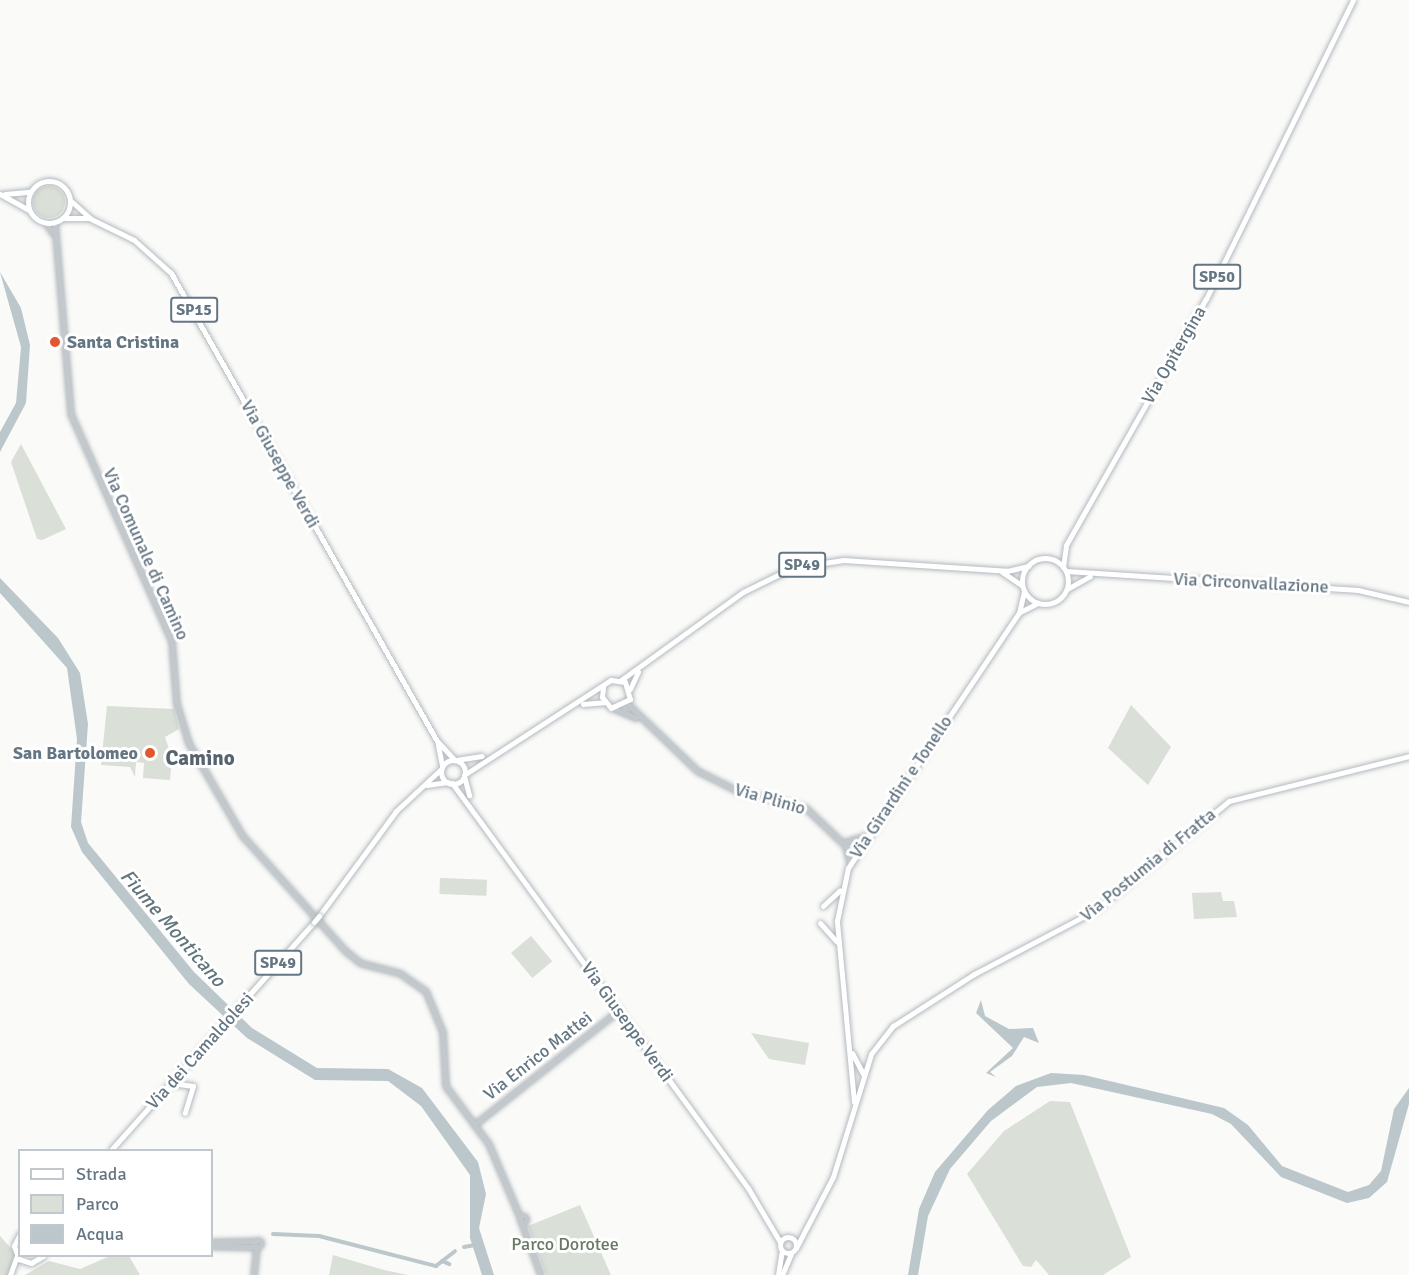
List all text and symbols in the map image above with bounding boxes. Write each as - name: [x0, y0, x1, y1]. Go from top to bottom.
- road number: SP50: [1193, 264, 1241, 290]
- road number: SP15: [170, 297, 218, 323]
- street label: Via Opitergina: [1137, 302, 1211, 408]
- place label: Santa Cristina: [67, 331, 179, 353]
- marker: Santa Cristina: [48, 335, 62, 349]
- street label: Via Giuseppe Verdi: [236, 396, 324, 532]
- street label: Via Comunale di Camino: [98, 465, 194, 643]
- road number: SP49: [778, 552, 826, 578]
- street label: Via Circonvallazione: [1173, 568, 1329, 598]
- street label: Via Girardini e Tonello: [845, 711, 957, 863]
- place label: San Bartolomeo: [13, 742, 138, 764]
- district label: Camino: [165, 745, 235, 771]
- marker: San Bartolomeo: [143, 746, 157, 760]
- street label: Via Plinio: [732, 779, 808, 819]
- street label: Via Postumia di Fratta: [1076, 804, 1220, 926]
- water label: Fiume Monticano: [115, 864, 231, 992]
- road number: SP49: [254, 950, 302, 976]
- street label: Via Giuseppe Verdi: [576, 958, 678, 1086]
- street label: Via dei Camaldolesi: [142, 988, 258, 1114]
- street label: Via Enrico Mattei: [479, 1007, 597, 1105]
- legend: [18, 1149, 213, 1257]
- text: Strada: [76, 1163, 127, 1185]
- text: Parco: [76, 1193, 119, 1215]
- text: Acqua: [76, 1223, 124, 1245]
- park label: Parco Dorotee: [511, 1233, 619, 1255]

